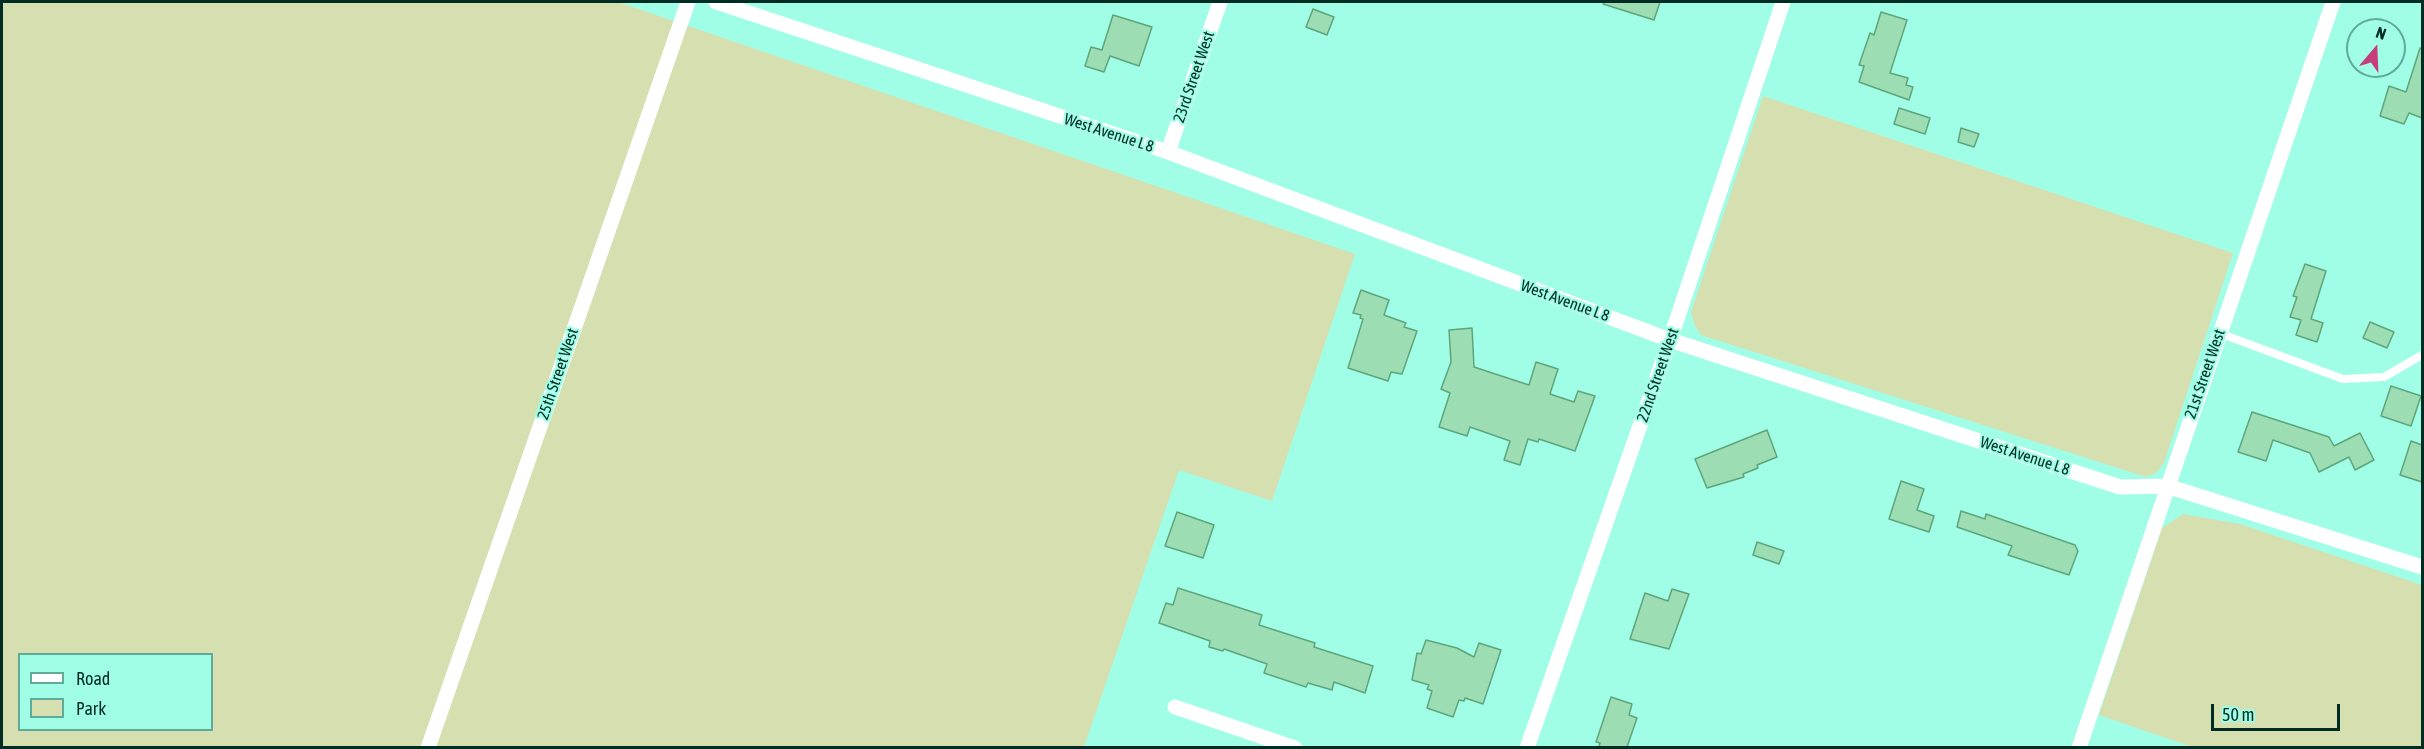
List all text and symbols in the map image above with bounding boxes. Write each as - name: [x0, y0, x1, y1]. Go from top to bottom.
- north arrow: [2346, 18, 2406, 78]
- text: N: [2374, 23, 2389, 43]
- street label: 23rd Street West: [1169, 29, 1219, 125]
- street label: West Avenue L 8: [1062, 109, 1156, 157]
- street label: West Avenue L 8: [1518, 276, 1612, 326]
- street label: 22nd Street West: [1633, 325, 1683, 425]
- street label: 25th Street West: [533, 326, 583, 422]
- street label: 21st Street West: [2181, 327, 2229, 421]
- street label: West Avenue L 8: [1978, 432, 2072, 480]
- legend: [18, 653, 213, 731]
- text: Road: [76, 668, 110, 689]
- scale bar: [2214, 692, 2343, 730]
- text: Park: [76, 698, 106, 719]
- text: 50 m: [2222, 704, 2254, 725]

